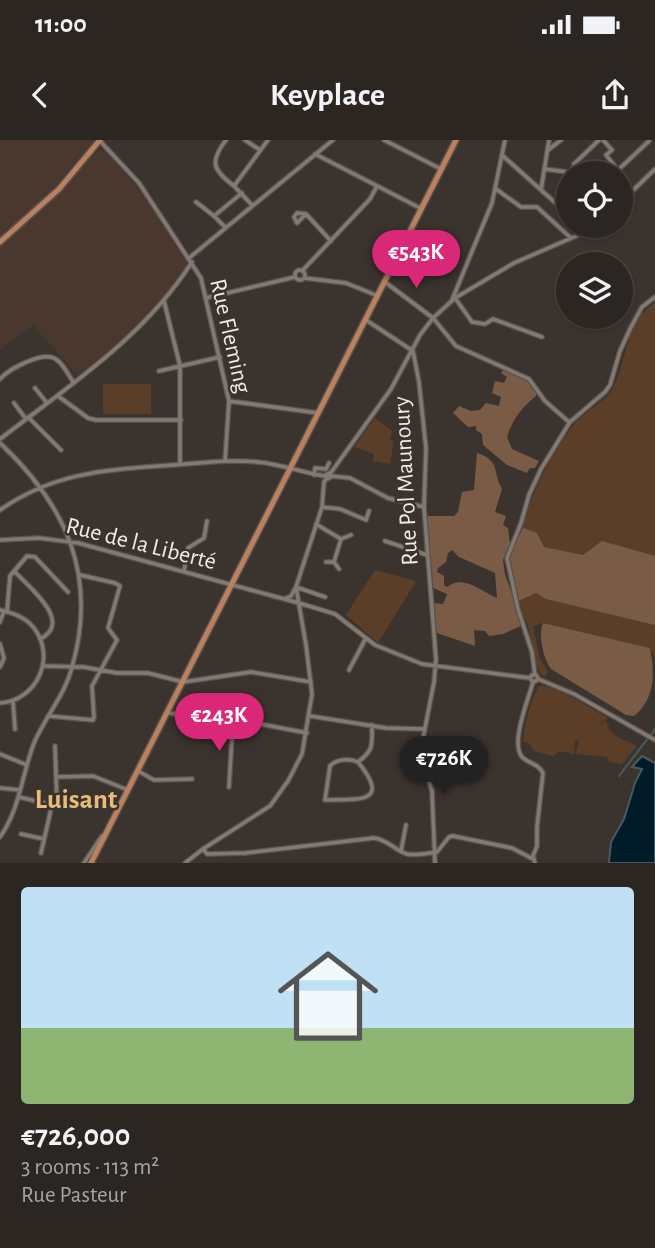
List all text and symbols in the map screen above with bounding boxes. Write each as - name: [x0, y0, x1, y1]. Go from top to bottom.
- text: 11:00: [35, 11, 87, 37]
- icon: back: [21, 76, 59, 114]
- icon: share: [596, 76, 634, 114]
- text: Keyplace: [270, 79, 385, 111]
- map controls: [556, 161, 633, 329]
- button: locate: [556, 161, 633, 238]
- pin: €543K: [367, 230, 465, 290]
- text: €543K: [388, 241, 444, 264]
- button: layers: [556, 252, 633, 329]
- street label: Rue Fleming: [205, 277, 255, 396]
- street label: Rue Pol Maunoury: [390, 396, 422, 566]
- street label: Rue de la Liberté: [63, 514, 219, 574]
- pin: €243K: [170, 694, 268, 753]
- text: €243K: [191, 704, 247, 727]
- pin: €726K: [395, 736, 493, 796]
- text: €726K: [416, 747, 472, 770]
- district label: Luisant: [35, 786, 118, 814]
- icon: home: [265, 933, 391, 1059]
- text: €726,000: [21, 1121, 130, 1151]
- text: 3 rooms · 113 m²: [21, 1156, 159, 1179]
- text: Rue Pasteur: [21, 1184, 126, 1207]

